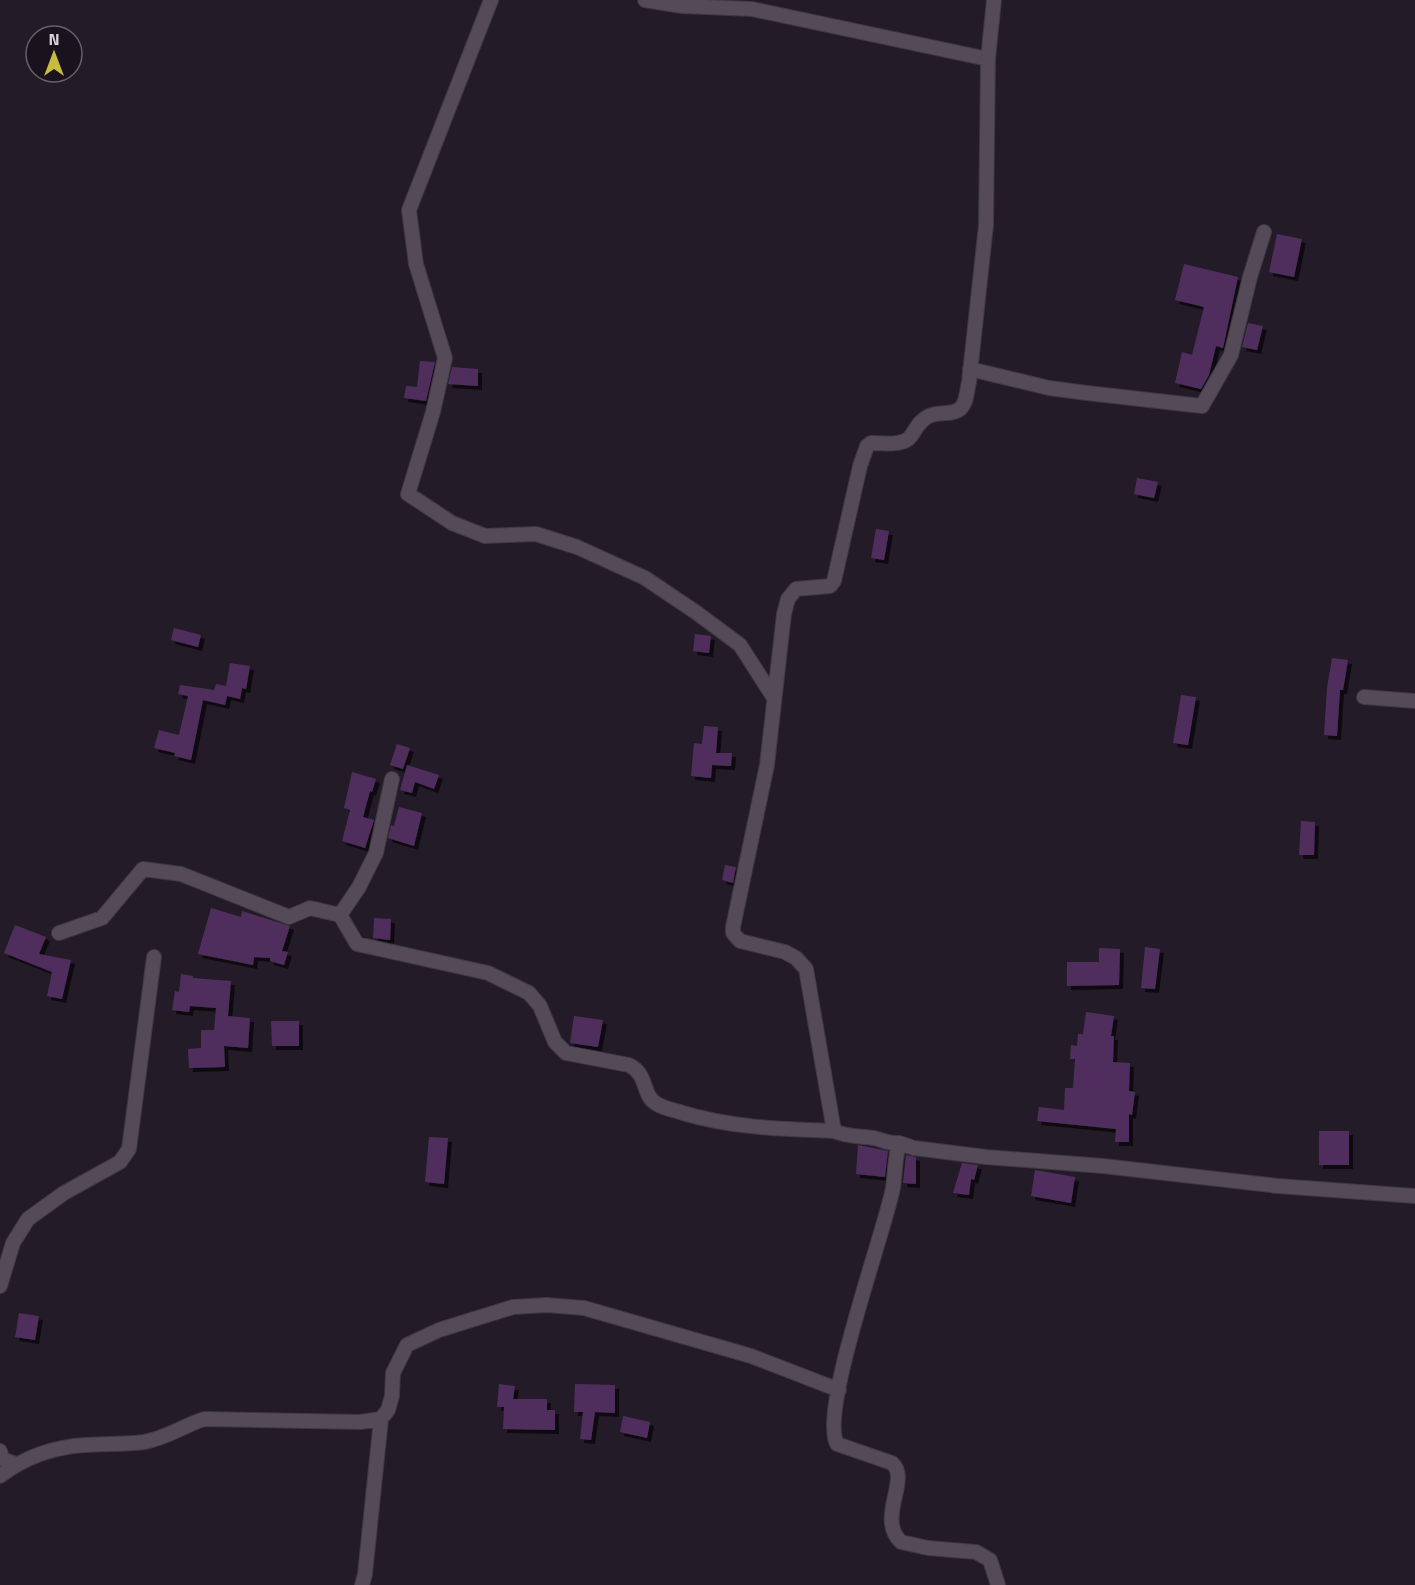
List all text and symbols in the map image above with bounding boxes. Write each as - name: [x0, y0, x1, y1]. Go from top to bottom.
- north arrow: [24, 24, 84, 84]
- text: N: [48, 27, 60, 51]

